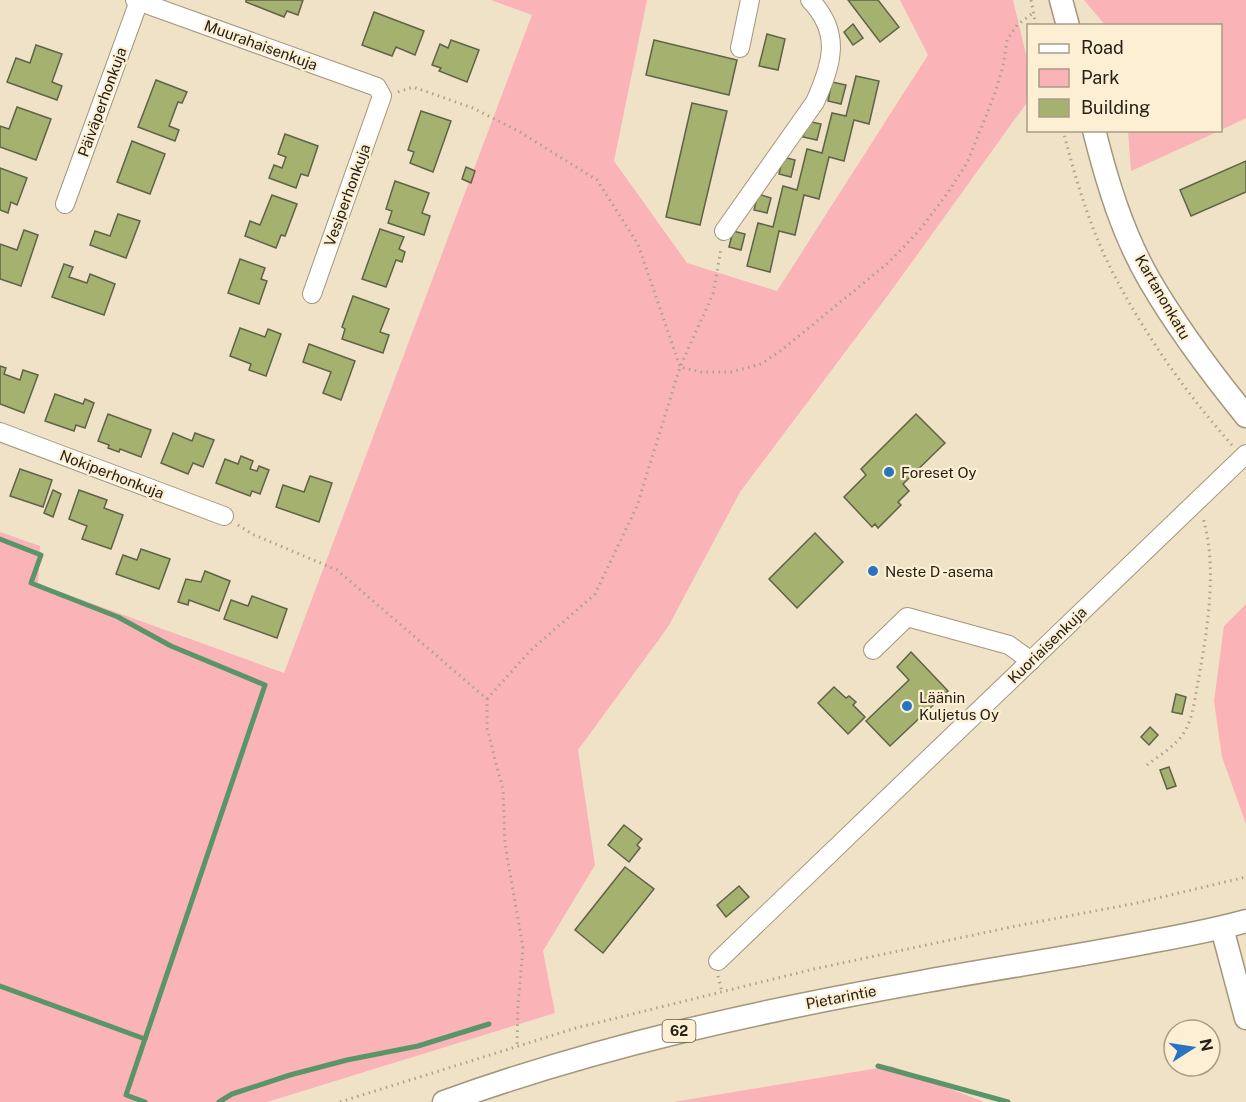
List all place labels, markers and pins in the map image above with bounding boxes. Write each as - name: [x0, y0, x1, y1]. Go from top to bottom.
- place label: Foreset Oy: [901, 464, 977, 481]
- marker: Foreset Oy: [882, 465, 896, 479]
- place label: Neste D -asema: [885, 563, 993, 580]
- marker: Neste D -asema: [866, 564, 880, 578]
- place label: Läänin Kuljetus Oy: [919, 689, 999, 723]
- marker: Läänin Kuljetus Oy: [900, 699, 914, 713]

